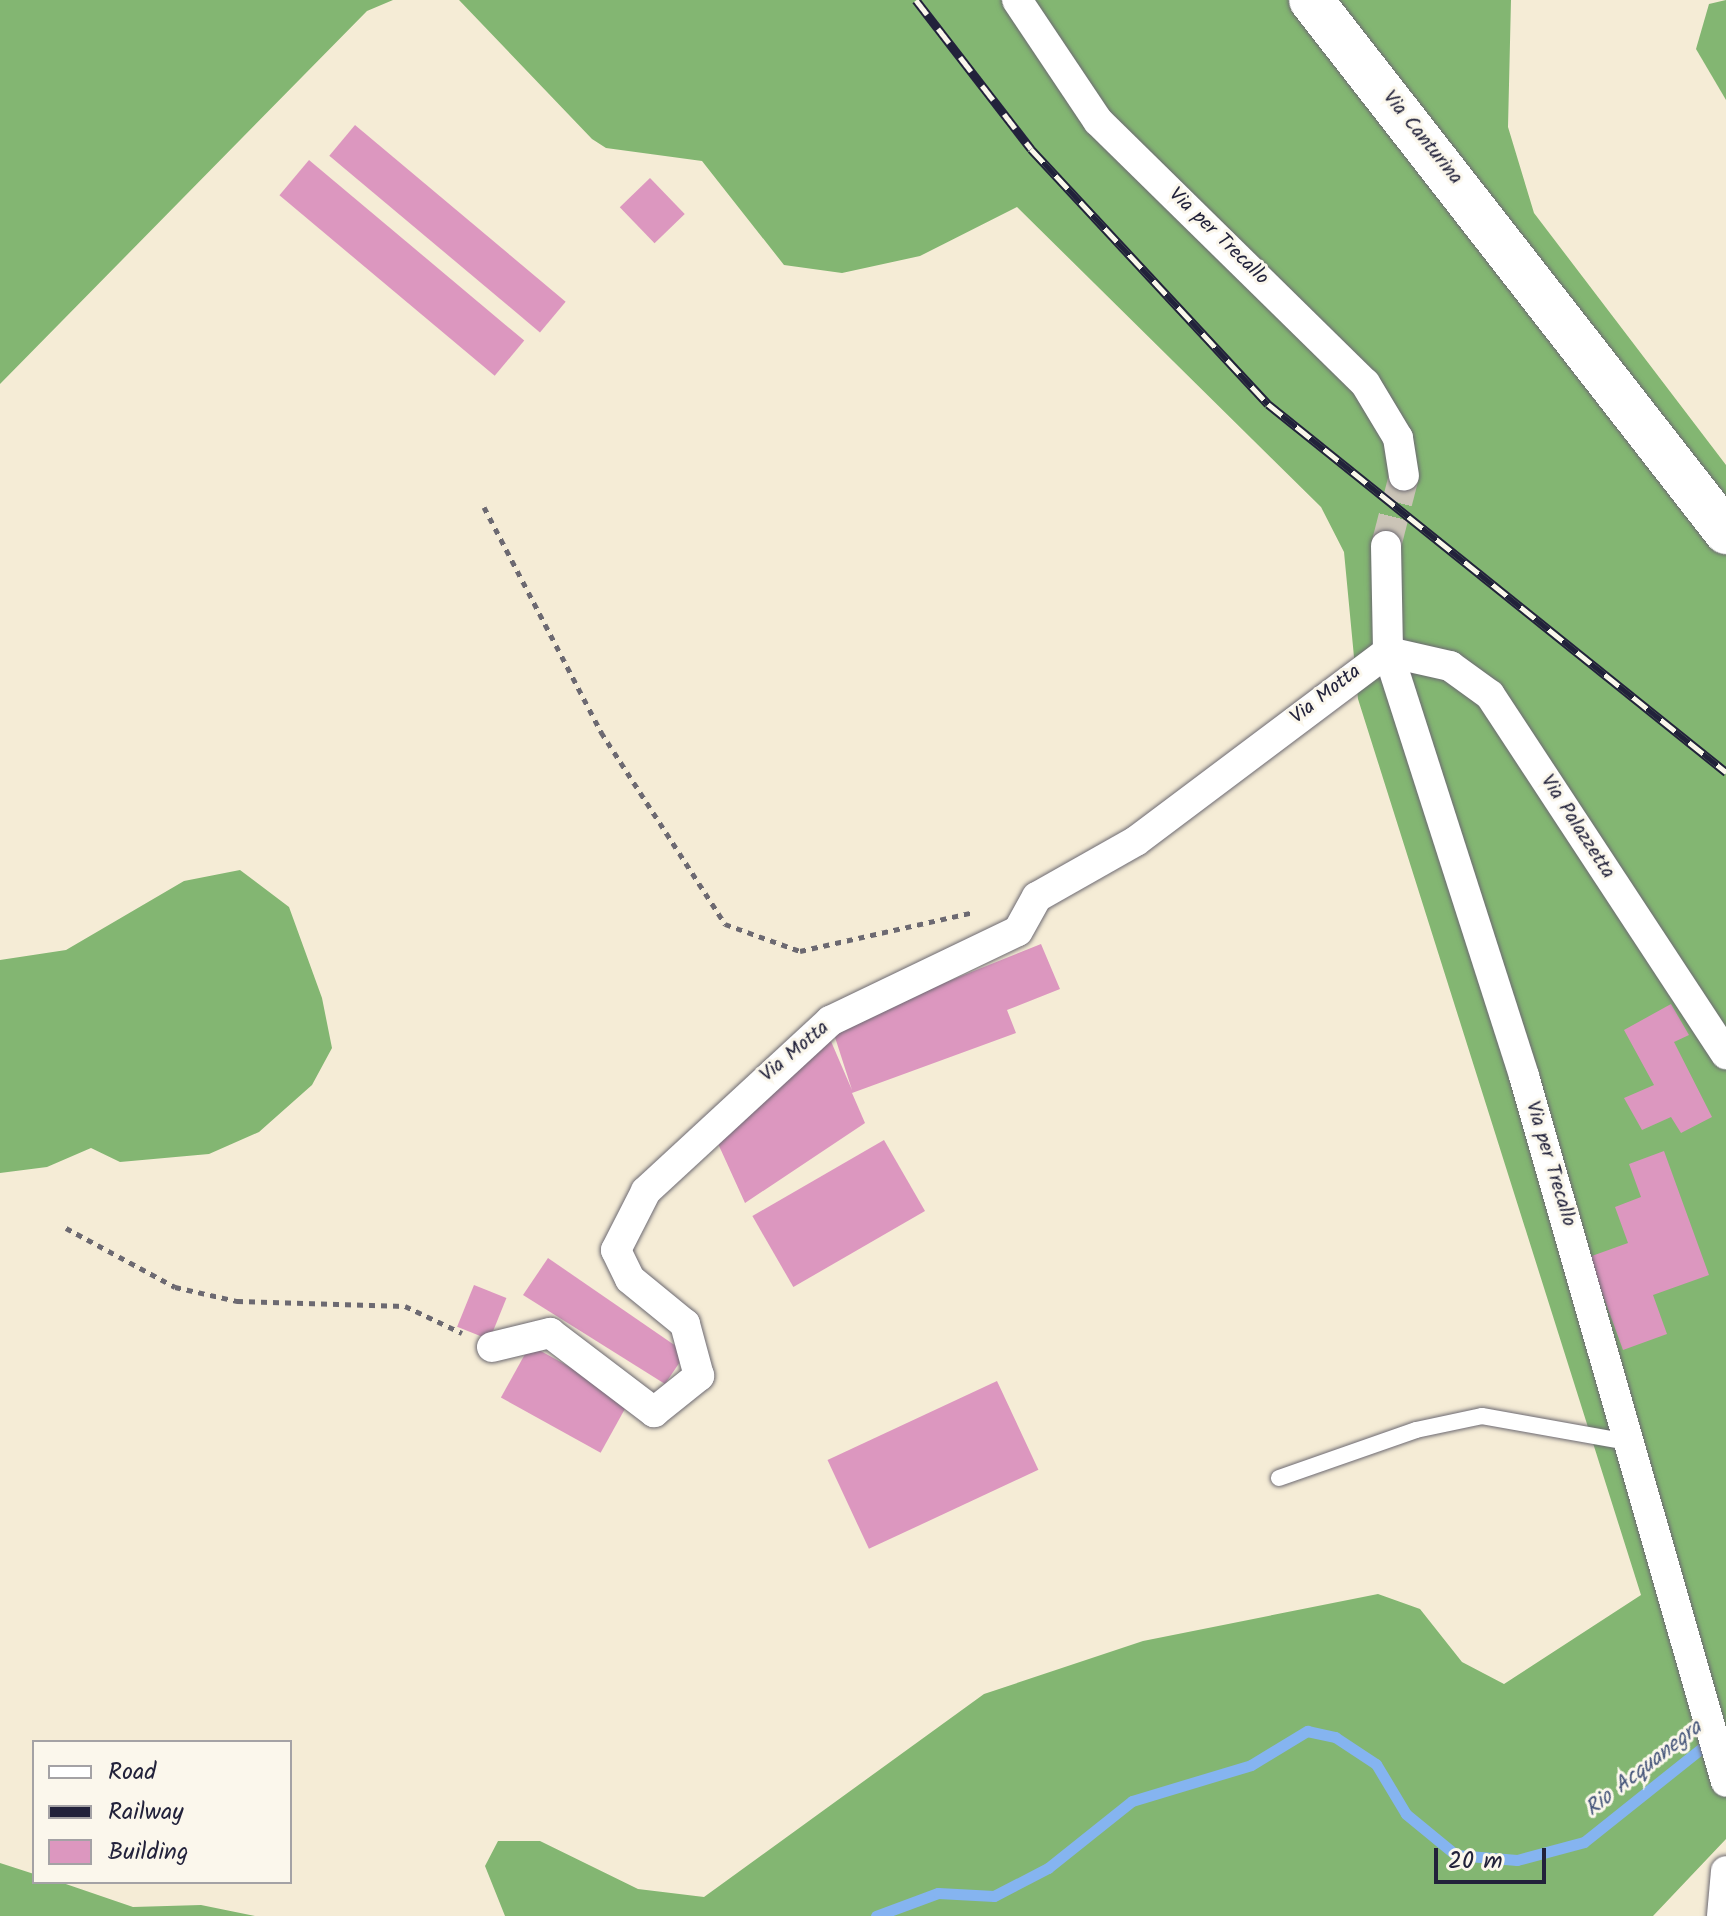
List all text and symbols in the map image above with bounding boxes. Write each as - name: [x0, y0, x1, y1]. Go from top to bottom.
- street label: Via Canturina: [1377, 86, 1467, 190]
- street label: Via per Trecallo: [1163, 183, 1273, 291]
- street label: Via Motta: [1286, 660, 1366, 730]
- street label: Via Palazzetta: [1535, 771, 1619, 883]
- street label: Via Motta: [756, 1016, 834, 1088]
- street label: Via per Trecallo: [1520, 1099, 1580, 1229]
- water label: Rio Acquanegra: [1580, 1715, 1708, 1823]
- legend: [32, 1740, 292, 1884]
- text: Road: [108, 1753, 156, 1792]
- text: Railway: [108, 1793, 184, 1832]
- scale bar: [1438, 1832, 1550, 1882]
- text: Building: [108, 1833, 188, 1872]
- text: 20 m: [1448, 1842, 1503, 1881]

